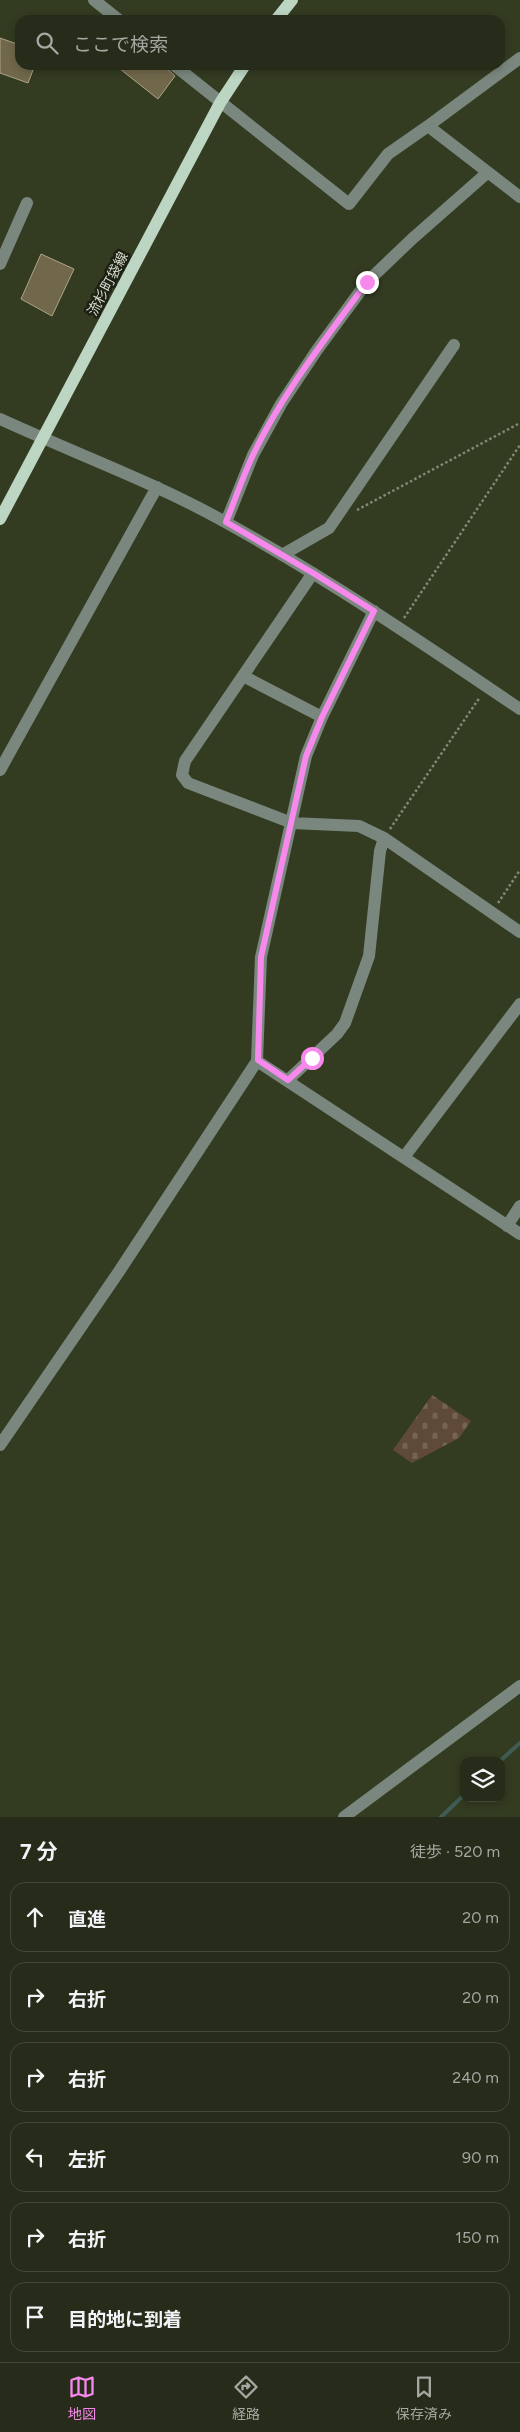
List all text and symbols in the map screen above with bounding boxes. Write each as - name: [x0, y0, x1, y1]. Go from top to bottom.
- search box: [15, 15, 505, 70]
- icon: search: [33, 29, 61, 57]
- text: ここで検索: [73, 33, 168, 56]
- street label: 流杉町袋線: [84, 249, 132, 319]
- route end: [356, 271, 379, 294]
- route start: [301, 1047, 324, 1070]
- map controls: [460, 1757, 505, 1802]
- button: layers: [460, 1757, 505, 1802]
- text: 7 分: [20, 1839, 58, 1864]
- text: 徒歩 · 520 m: [410, 1842, 500, 1861]
- icon: ahead: [21, 1903, 49, 1931]
- text: 直進: [68, 1908, 106, 1931]
- text: 20 m: [462, 1908, 499, 1927]
- icon: right: [21, 1983, 49, 2011]
- text: 右折: [68, 1988, 106, 2011]
- text: 20 m: [462, 1988, 499, 2007]
- icon: right: [21, 2063, 49, 2091]
- text: 右折: [68, 2068, 106, 2091]
- text: 240 m: [452, 2068, 499, 2087]
- icon: left: [21, 2143, 49, 2171]
- text: 左折: [68, 2148, 106, 2171]
- text: 90 m: [462, 2148, 499, 2167]
- icon: right: [21, 2223, 49, 2251]
- text: 右折: [68, 2228, 106, 2251]
- text: 150 m: [455, 2228, 499, 2247]
- icon: arrive: [21, 2303, 49, 2331]
- text: 目的地に到着: [68, 2308, 182, 2331]
- tab: 地図: [68, 2373, 96, 2423]
- tab: 経路: [232, 2373, 260, 2423]
- tab: 保存済み: [396, 2373, 452, 2423]

